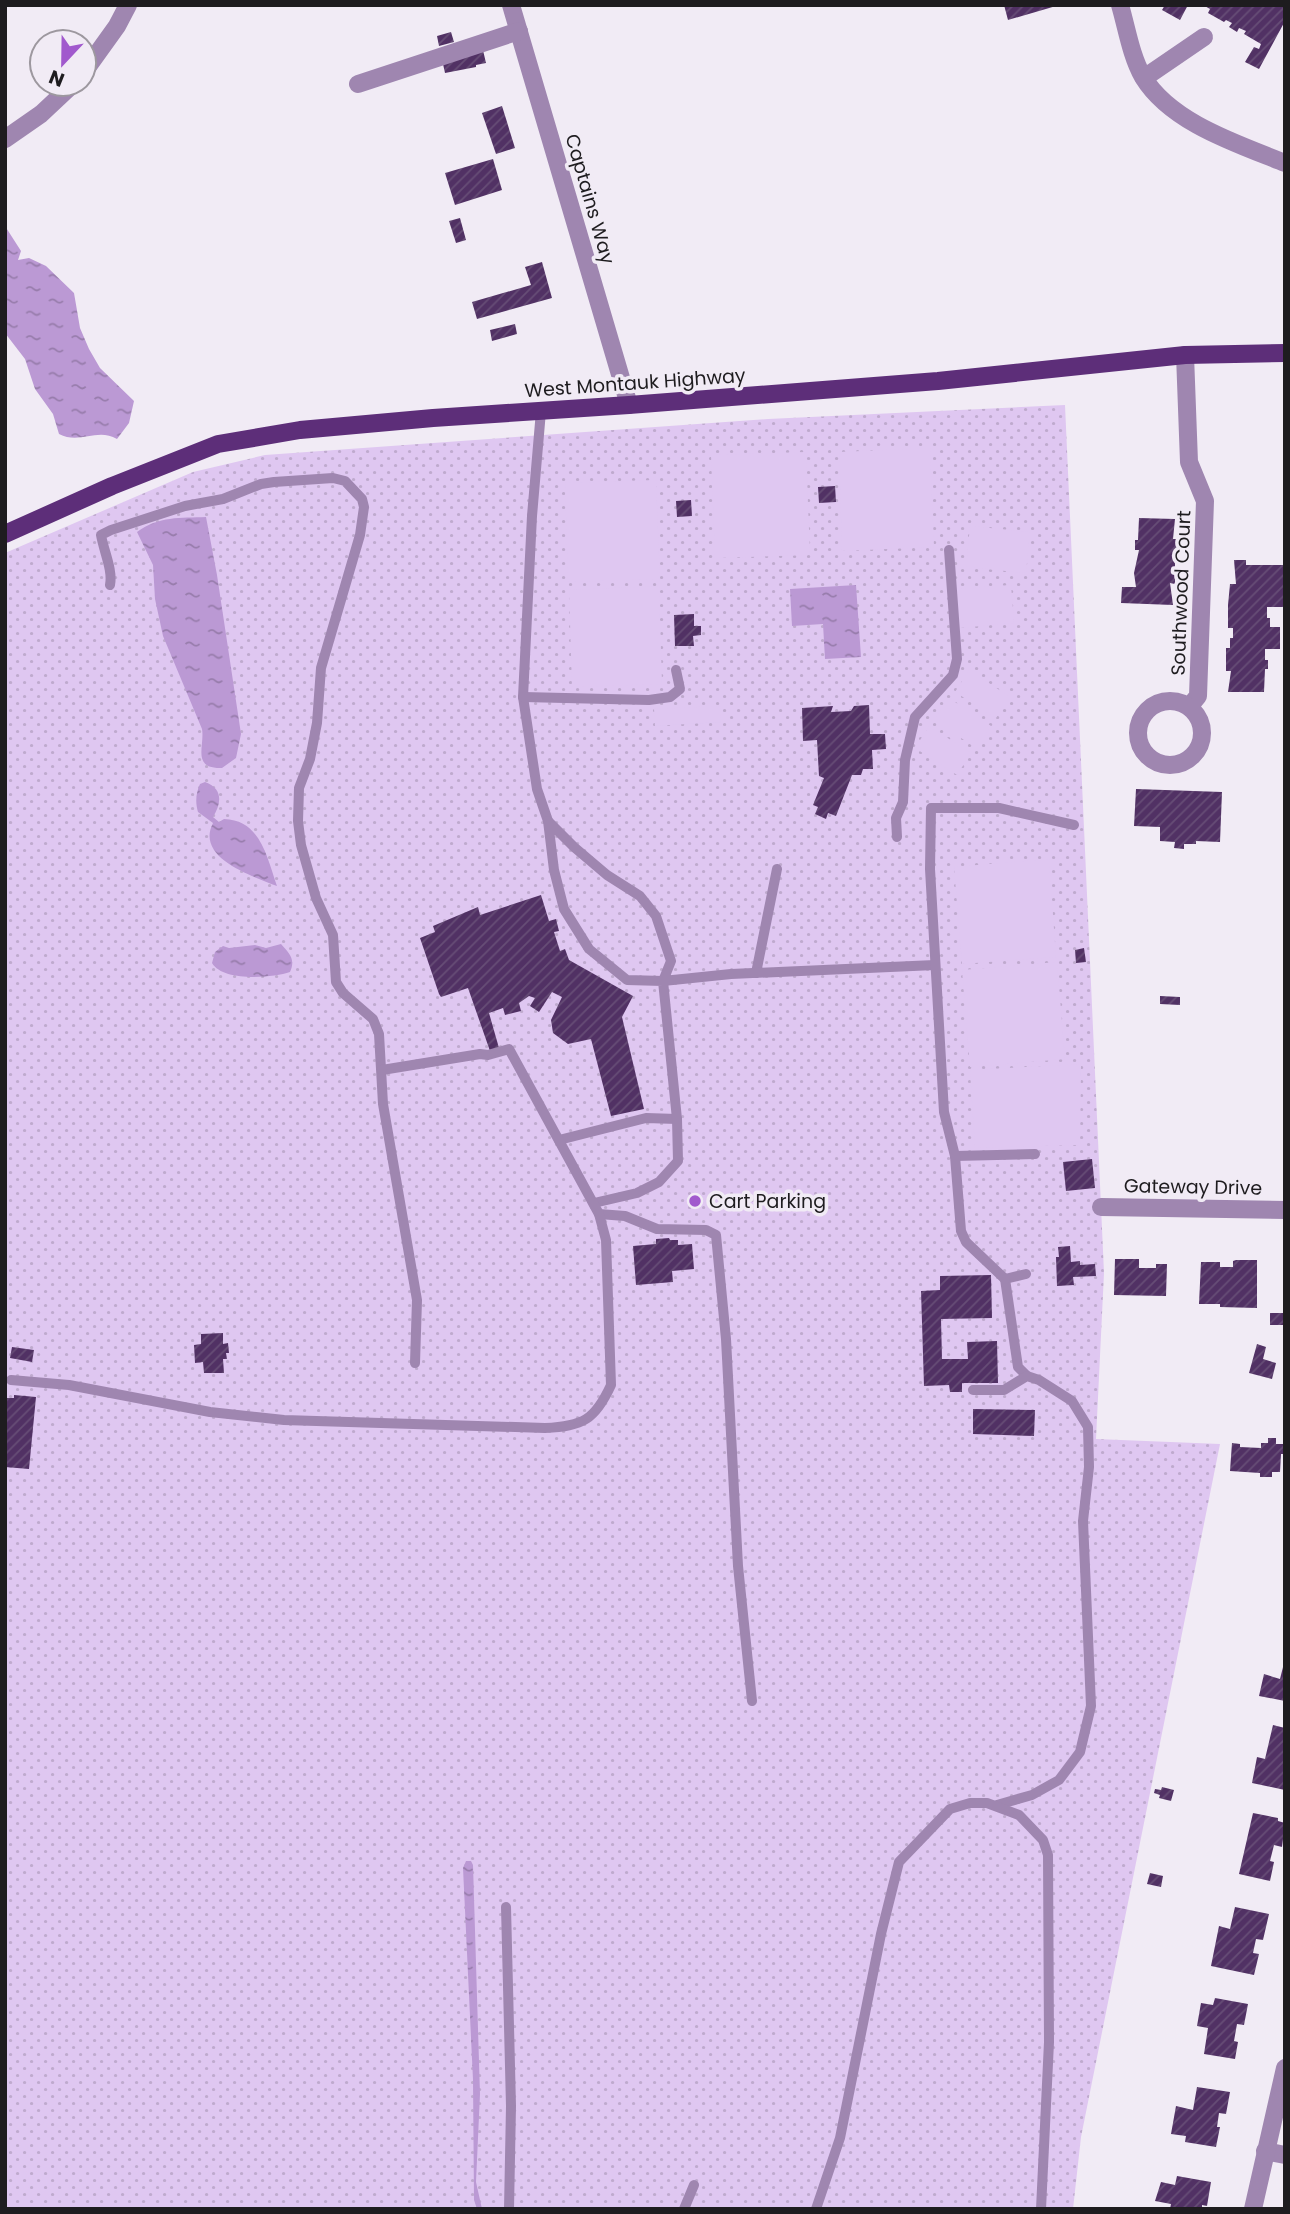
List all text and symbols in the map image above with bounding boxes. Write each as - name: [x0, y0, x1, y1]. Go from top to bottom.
- north arrow: [28, 28, 98, 98]
- text: N: [45, 63, 69, 93]
- street label: Captains Way: [559, 131, 622, 267]
- street label: West Montauk Highway: [524, 362, 747, 404]
- street label: Southwood Court: [1165, 510, 1197, 676]
- street label: Gateway Drive: [1124, 1172, 1262, 1202]
- place label: Cart Parking: [709, 1188, 826, 1215]
- marker: Cart Parking: [687, 1193, 703, 1209]

